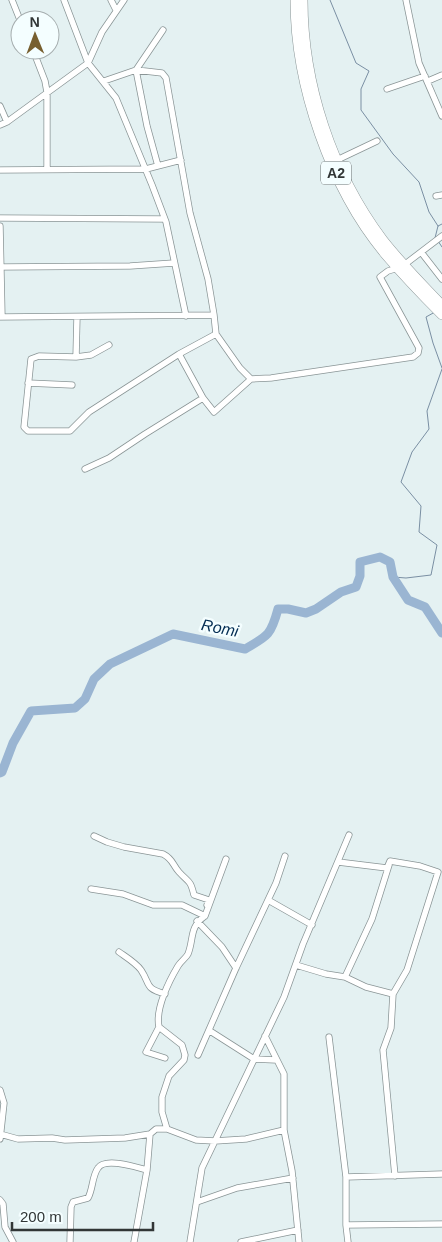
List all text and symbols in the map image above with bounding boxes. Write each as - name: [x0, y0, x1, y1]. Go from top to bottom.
- north arrow: [10, 10, 60, 60]
- text: N: [30, 14, 40, 30]
- road number: A2: [321, 162, 351, 184]
- water label: Romi: [200, 616, 240, 640]
- scale bar: [12, 1200, 154, 1232]
- text: 200 m: [20, 1208, 62, 1225]

